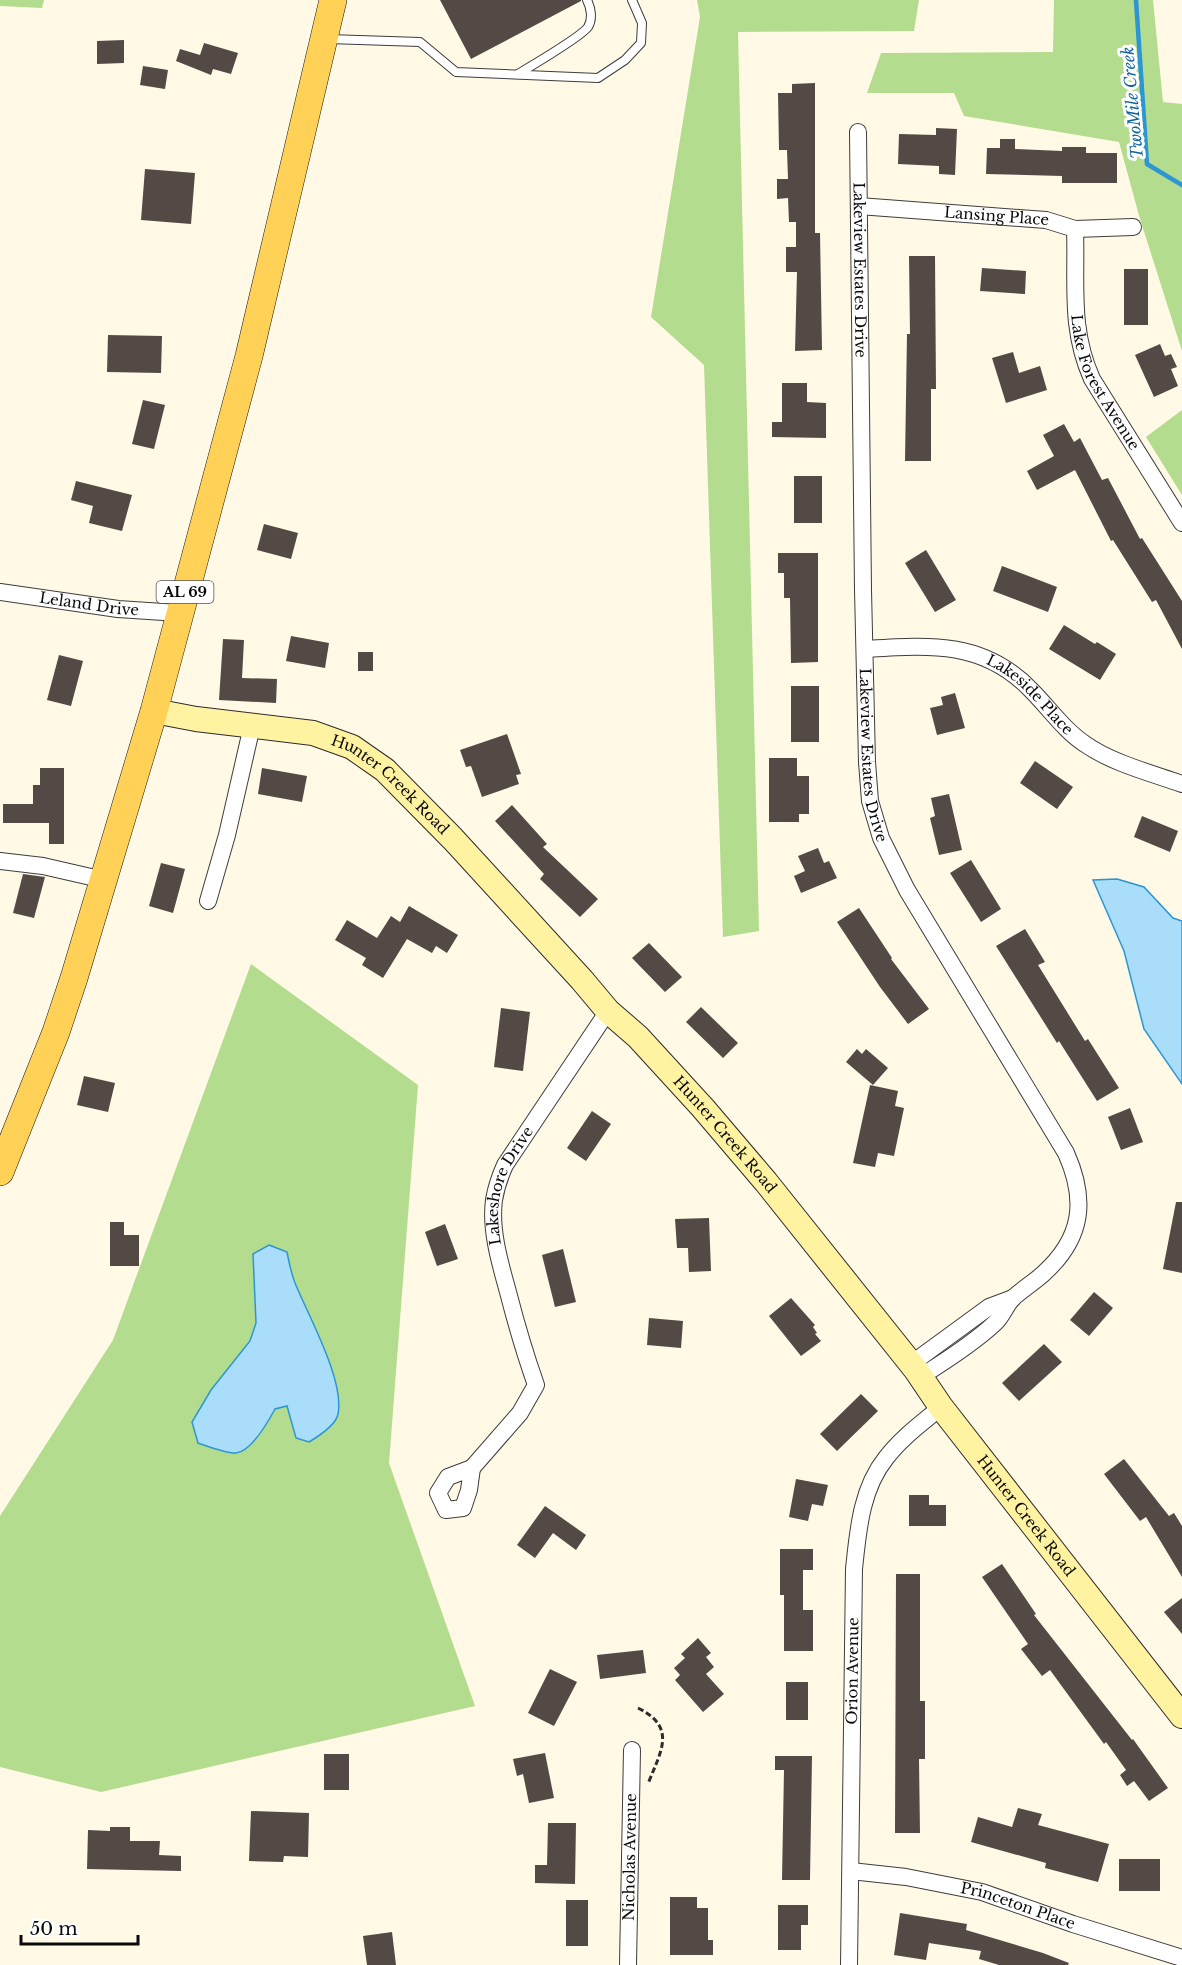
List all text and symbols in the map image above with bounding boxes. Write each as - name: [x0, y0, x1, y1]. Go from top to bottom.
- water label: TwoMile Creek: [1117, 46, 1147, 160]
- street label: Lakeview Estates Drive: [850, 182, 870, 358]
- street label: Lansing Place: [944, 202, 1050, 229]
- street label: Lake Forest Avenue: [1067, 313, 1144, 454]
- road number: AL 69: [156, 581, 213, 603]
- street label: Leland Drive: [38, 588, 140, 619]
- street label: Lakeside Place: [984, 650, 1077, 739]
- street label: Lakeview Estates Drive: [856, 668, 892, 844]
- street label: Hunter Creek Road: [329, 730, 453, 838]
- street label: Hunter Creek Road: [669, 1072, 781, 1197]
- street label: Lakeshore Drive: [483, 1123, 537, 1247]
- street label: Hunter Creek Road: [973, 1451, 1080, 1580]
- street label: Orion Avenue: [842, 1617, 862, 1725]
- street label: Nicholas Avenue: [619, 1793, 640, 1921]
- street label: Princeton Place: [959, 1878, 1078, 1933]
- scale bar: [21, 1908, 138, 1946]
- text: 50 m: [30, 1918, 78, 1940]

